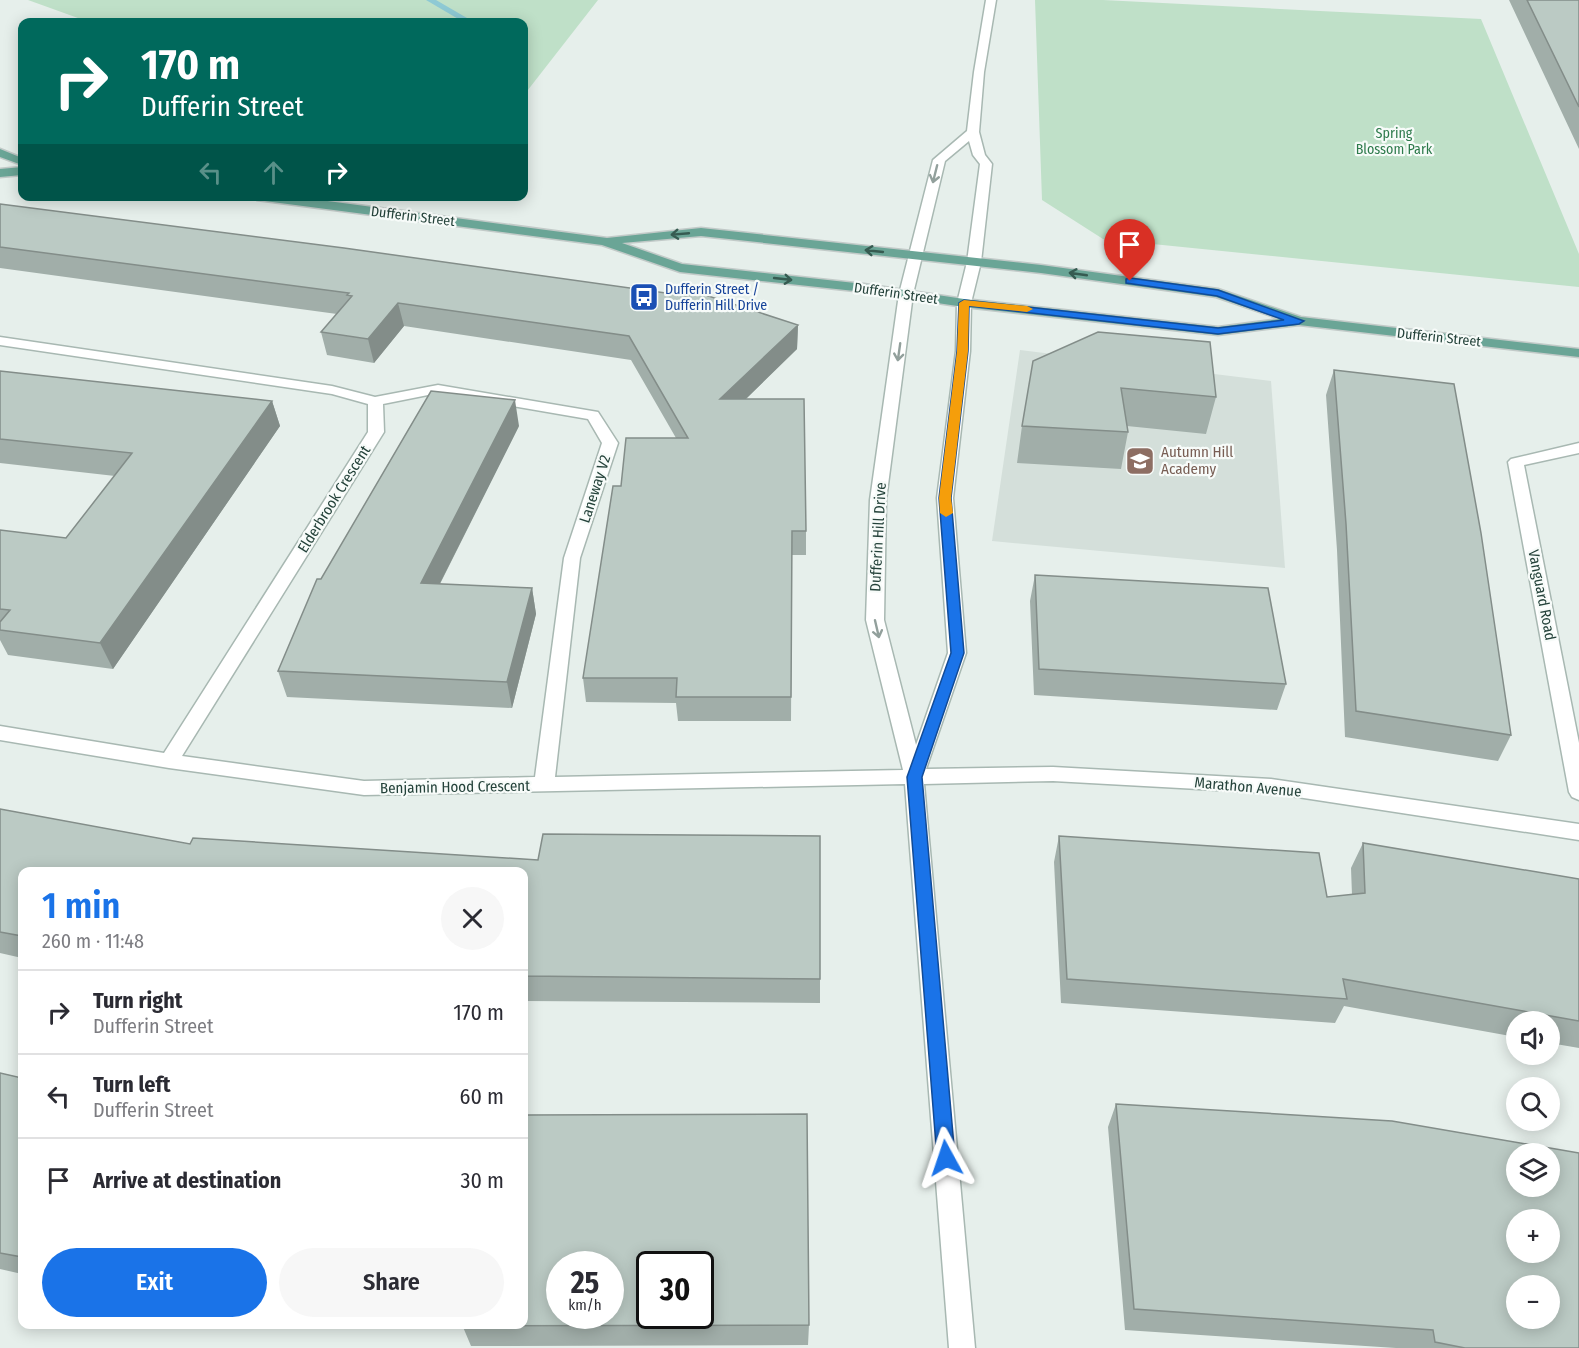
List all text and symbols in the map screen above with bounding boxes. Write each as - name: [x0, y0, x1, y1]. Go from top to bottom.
- text: 170 m: [141, 40, 240, 90]
- icon: right: [42, 42, 120, 120]
- text: Dufferin Street: [141, 91, 304, 123]
- park label: Spring Blossom Park: [1356, 125, 1433, 158]
- icon: left: [194, 156, 227, 189]
- icon: ahead: [257, 156, 290, 189]
- icon: right: [320, 156, 353, 189]
- one-way arrow: [929, 164, 941, 183]
- street label: Dufferin Street: [370, 203, 456, 230]
- pin: [1104, 219, 1155, 281]
- icon: arrive: [1113, 228, 1146, 261]
- one-way arrow: [671, 229, 691, 240]
- one-way arrow: [865, 245, 885, 256]
- one-way arrow: [1069, 269, 1089, 280]
- one-way arrow: [773, 274, 792, 285]
- street label: Dufferin Street: [853, 279, 939, 308]
- bus stop icon: Dufferin Street / Dufferin Hill Drive: [628, 281, 660, 313]
- place label: Dufferin Street / Dufferin Hill Drive: [665, 281, 767, 314]
- street label: Dufferin Street: [1396, 325, 1482, 350]
- one-way arrow: [893, 341, 904, 361]
- street label: Elderbrook Crescent: [294, 442, 374, 556]
- place label: Autumn Hill Academy: [1161, 443, 1233, 478]
- school or university icon: Autumn Hill Academy: [1124, 445, 1156, 477]
- street label: Laneway V2: [576, 452, 615, 525]
- street label: Dufferin Hill Drive: [866, 482, 890, 592]
- street label: Vanguard Road: [1524, 548, 1560, 642]
- one-way arrow: [872, 619, 884, 638]
- street label: Marathon Avenue: [1194, 773, 1302, 801]
- street label: Benjamin Hood Crescent: [380, 777, 530, 797]
- text: 1 min: [42, 884, 120, 928]
- button: close: [441, 887, 504, 950]
- text: 260 m · 11:48: [42, 929, 144, 953]
- text: Turn right: [93, 987, 182, 1014]
- icon: right: [42, 996, 75, 1029]
- text: 170 m: [453, 999, 504, 1026]
- map controls: [1506, 1011, 1560, 1329]
- button: sound: [1506, 1011, 1560, 1065]
- text: Dufferin Street: [93, 1014, 213, 1038]
- text: Turn left: [93, 1071, 171, 1098]
- button: search: [1506, 1077, 1560, 1131]
- icon: left: [42, 1080, 75, 1113]
- text: 60 m: [460, 1083, 504, 1110]
- text: Dufferin Street: [93, 1098, 213, 1122]
- position arrow: [914, 1126, 978, 1190]
- button: layers: [1506, 1143, 1560, 1197]
- icon: arrive: [42, 1164, 75, 1197]
- text: Arrive at destination: [93, 1167, 281, 1194]
- text: 30 m: [461, 1167, 504, 1194]
- button: +: [1506, 1209, 1560, 1263]
- button: Exit: [42, 1248, 267, 1317]
- button: Share: [279, 1248, 504, 1317]
- speed limit sign: 30: [636, 1251, 714, 1329]
- text: 25: [571, 1265, 599, 1301]
- button: −: [1506, 1275, 1560, 1329]
- text: km/h: [568, 1296, 602, 1314]

